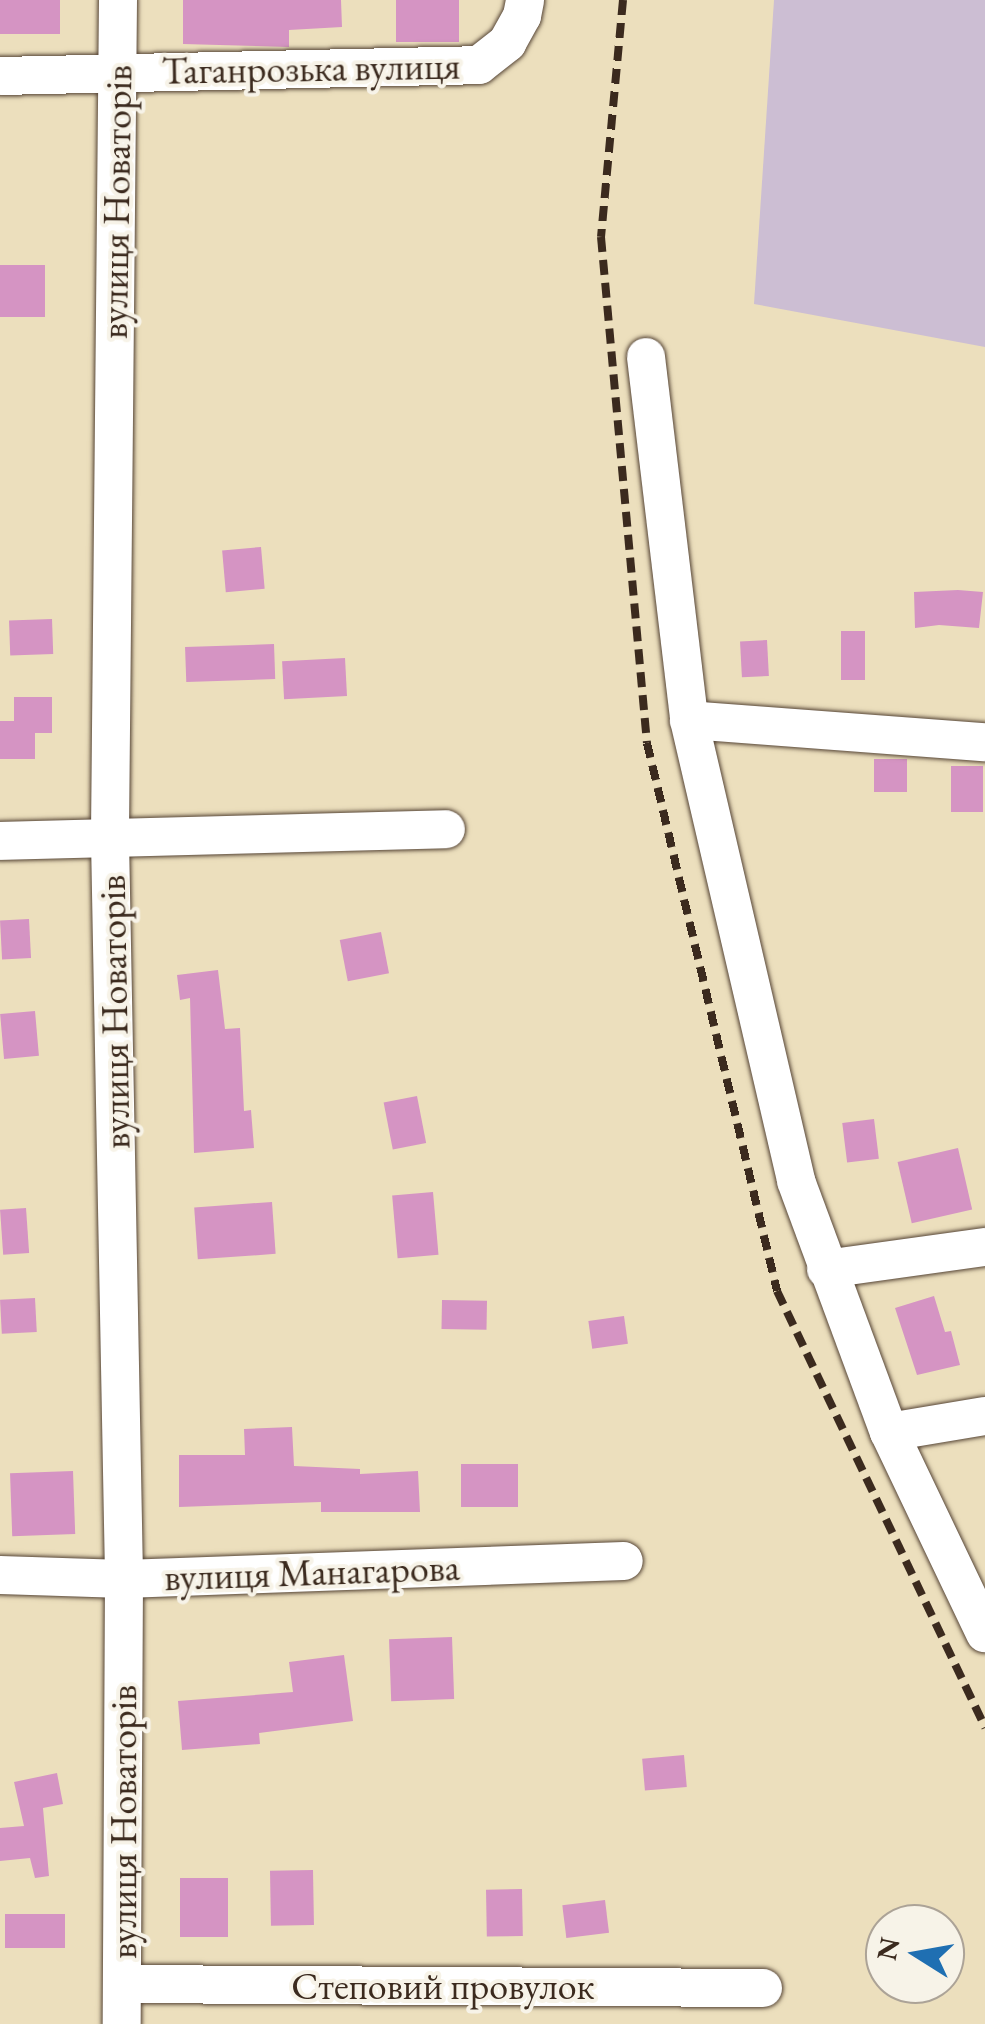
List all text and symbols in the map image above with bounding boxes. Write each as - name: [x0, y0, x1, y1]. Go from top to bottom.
- street label: Таганрозька вулиця: [161, 43, 461, 93]
- street label: вулиця Новаторів: [91, 65, 141, 339]
- street label: вулиця Новаторів: [89, 875, 139, 1149]
- street label: вулиця Манагарова: [163, 1544, 461, 1600]
- street label: вулиця Новаторів: [100, 1685, 146, 1959]
- north arrow: [865, 1904, 965, 2004]
- text: N: [868, 1934, 907, 1963]
- street label: Степовий провулок: [291, 1963, 595, 2009]

